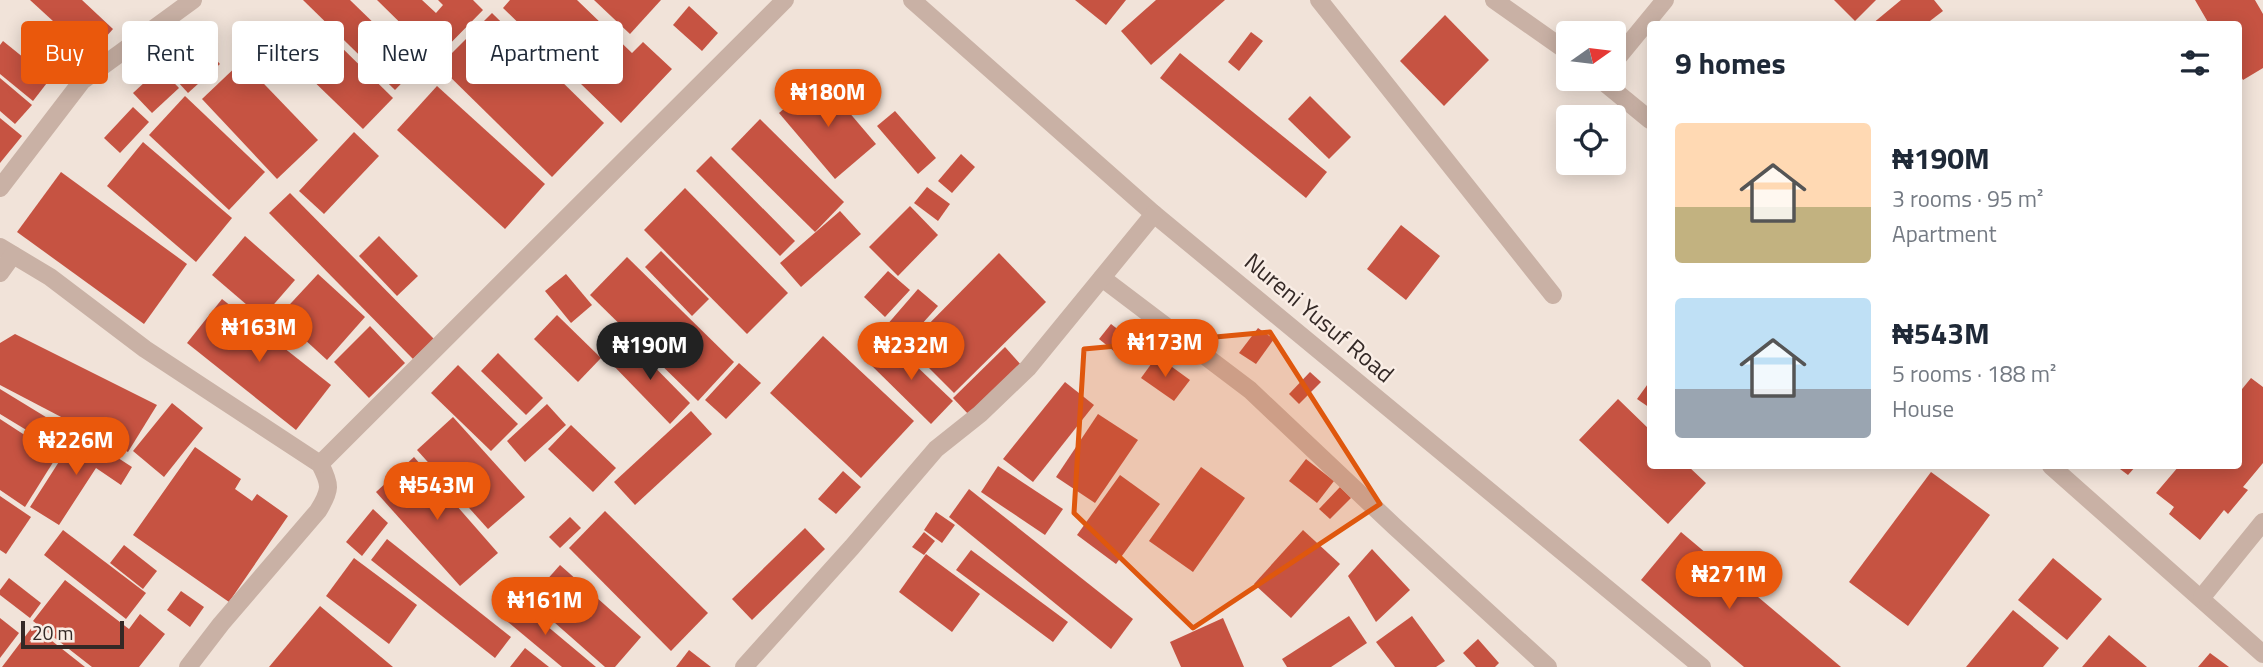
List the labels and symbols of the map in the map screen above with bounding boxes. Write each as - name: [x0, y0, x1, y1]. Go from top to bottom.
- north arrow: [1556, 21, 1626, 91]
- pin: ₦180M: [779, 69, 877, 129]
- street label: Nureni Yusuf Road: [1237, 244, 1402, 391]
- pin: ₦163M: [210, 304, 308, 364]
- pin: ₦173M: [1116, 320, 1214, 379]
- pin: ₦190M: [601, 322, 699, 382]
- pin: ₦232M: [862, 322, 960, 382]
- pin: ₦226M: [27, 418, 125, 477]
- pin: ₦543M: [388, 462, 486, 522]
- pin: ₦271M: [1680, 552, 1778, 611]
- pin: ₦161M: [496, 578, 594, 637]
- scale bar: [21, 618, 124, 650]

